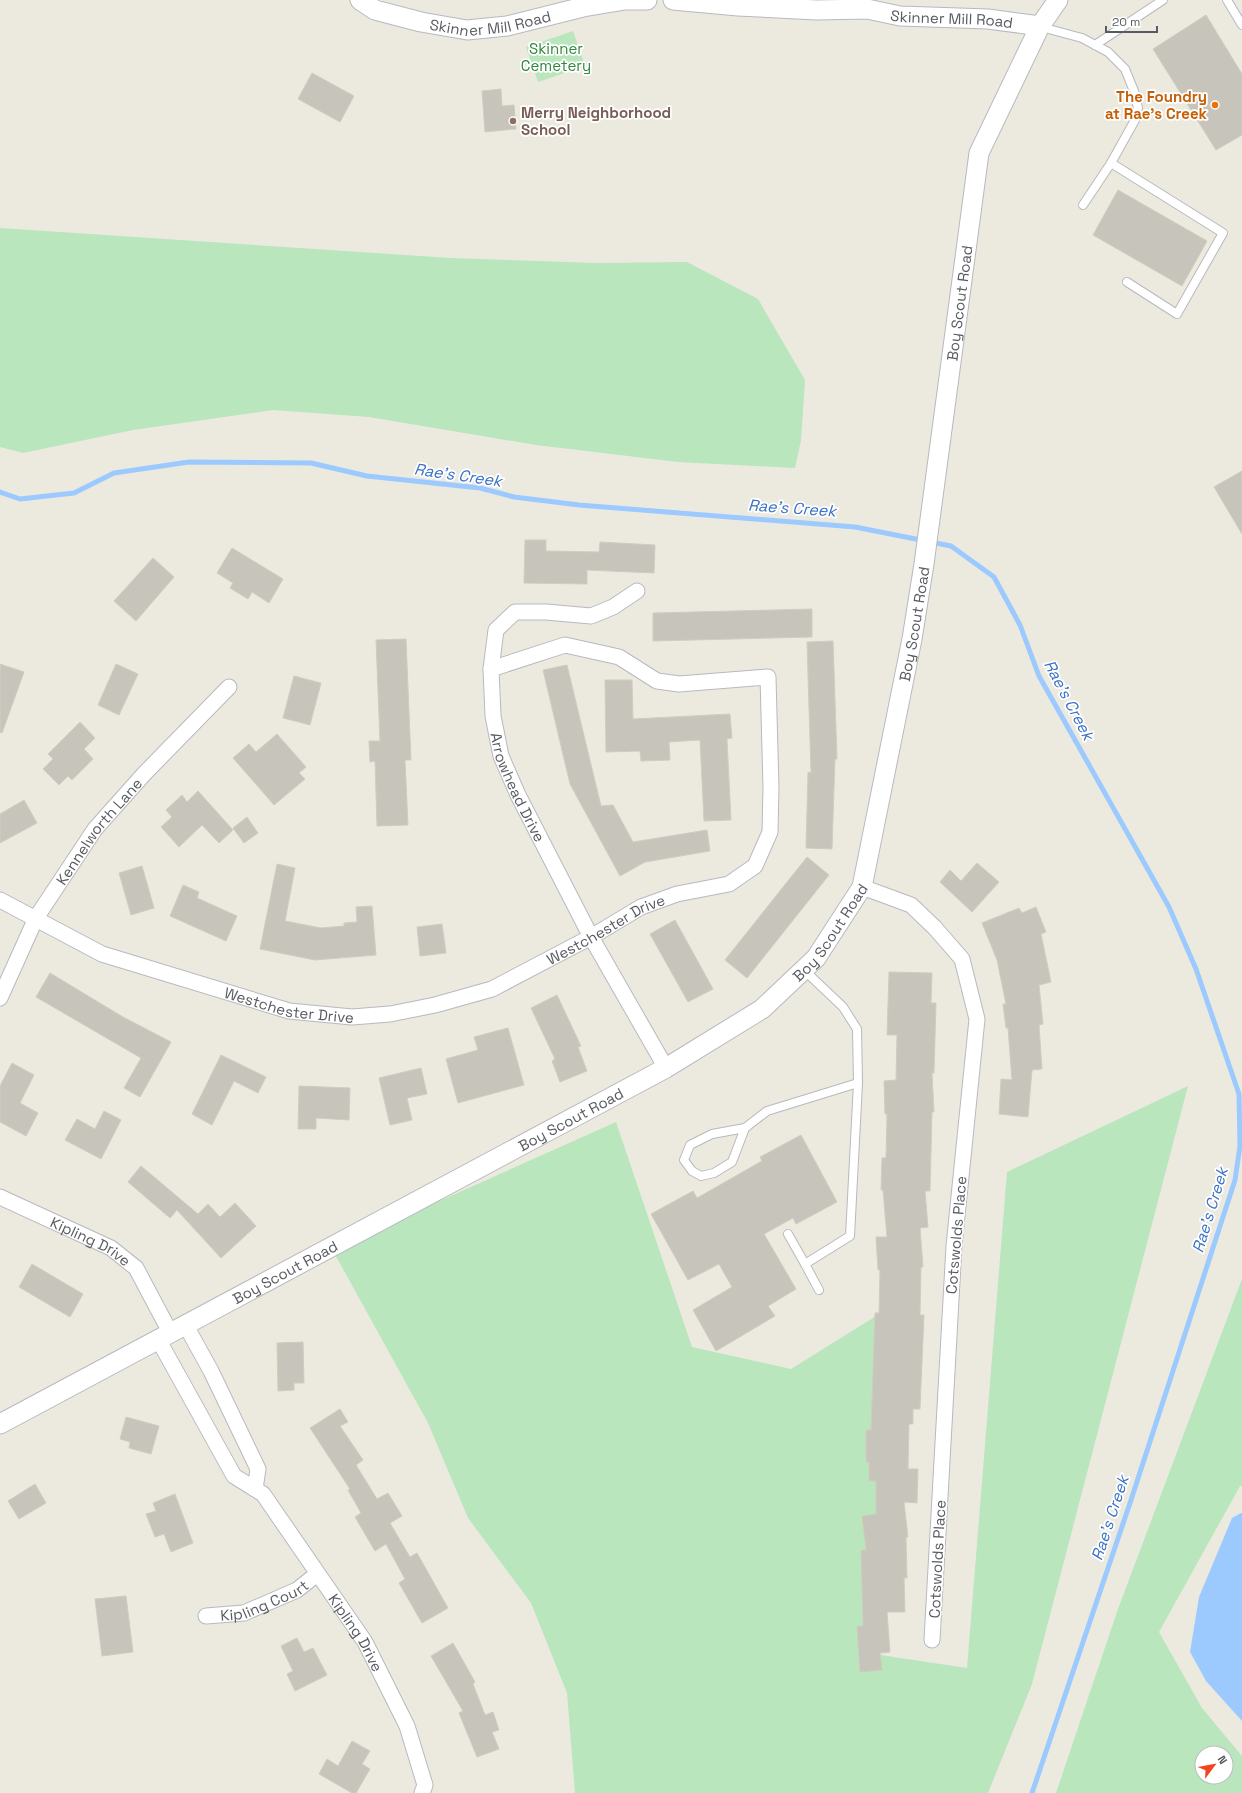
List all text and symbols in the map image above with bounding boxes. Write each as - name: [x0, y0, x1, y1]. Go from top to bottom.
- street label: Skinner Mill Road: [889, 5, 1014, 32]
- street label: Skinner Mill Road: [428, 6, 553, 40]
- scale bar: [1106, 8, 1157, 34]
- text: 20 m: [1112, 14, 1140, 30]
- park label: Skinner Cemetery: [521, 39, 591, 75]
- place label: The Foundry at Rae's Creek: [1105, 87, 1208, 123]
- marker: The Foundry at Rae's Creek: [1210, 100, 1220, 110]
- place label: Merry Neighborhood School: [521, 103, 671, 139]
- marker: Merry Neighborhood School: [508, 116, 518, 126]
- street label: Boy Scout Road: [942, 244, 976, 362]
- water label: Rae's Creek: [413, 458, 505, 492]
- water label: Rae's Creek: [747, 494, 839, 522]
- street label: Boy Scout Road: [894, 565, 933, 683]
- water label: Rae's Creek: [1039, 656, 1100, 746]
- street label: Arrowhead Drive: [487, 731, 550, 845]
- street label: Kennelworth Lane: [51, 774, 146, 888]
- street label: Boy Scout Road: [788, 880, 871, 985]
- street label: Westchester Drive: [543, 890, 667, 968]
- street label: Westchester Drive: [222, 982, 355, 1027]
- street label: Boy Scout Road: [515, 1083, 626, 1155]
- water label: Rae's Creek: [1187, 1163, 1234, 1255]
- street label: Cotswolds Place: [941, 1175, 971, 1295]
- street label: Kipling Drive: [48, 1212, 135, 1270]
- street label: Boy Scout Road: [229, 1236, 341, 1308]
- water label: Rae's Creek: [1086, 1471, 1134, 1563]
- street label: Cotswolds Place: [924, 1499, 950, 1619]
- street label: Kipling Court: [220, 1575, 312, 1624]
- street label: Kipling Drive: [325, 1590, 388, 1675]
- north arrow: [1194, 1745, 1234, 1785]
- text: N: [1215, 1753, 1230, 1767]

